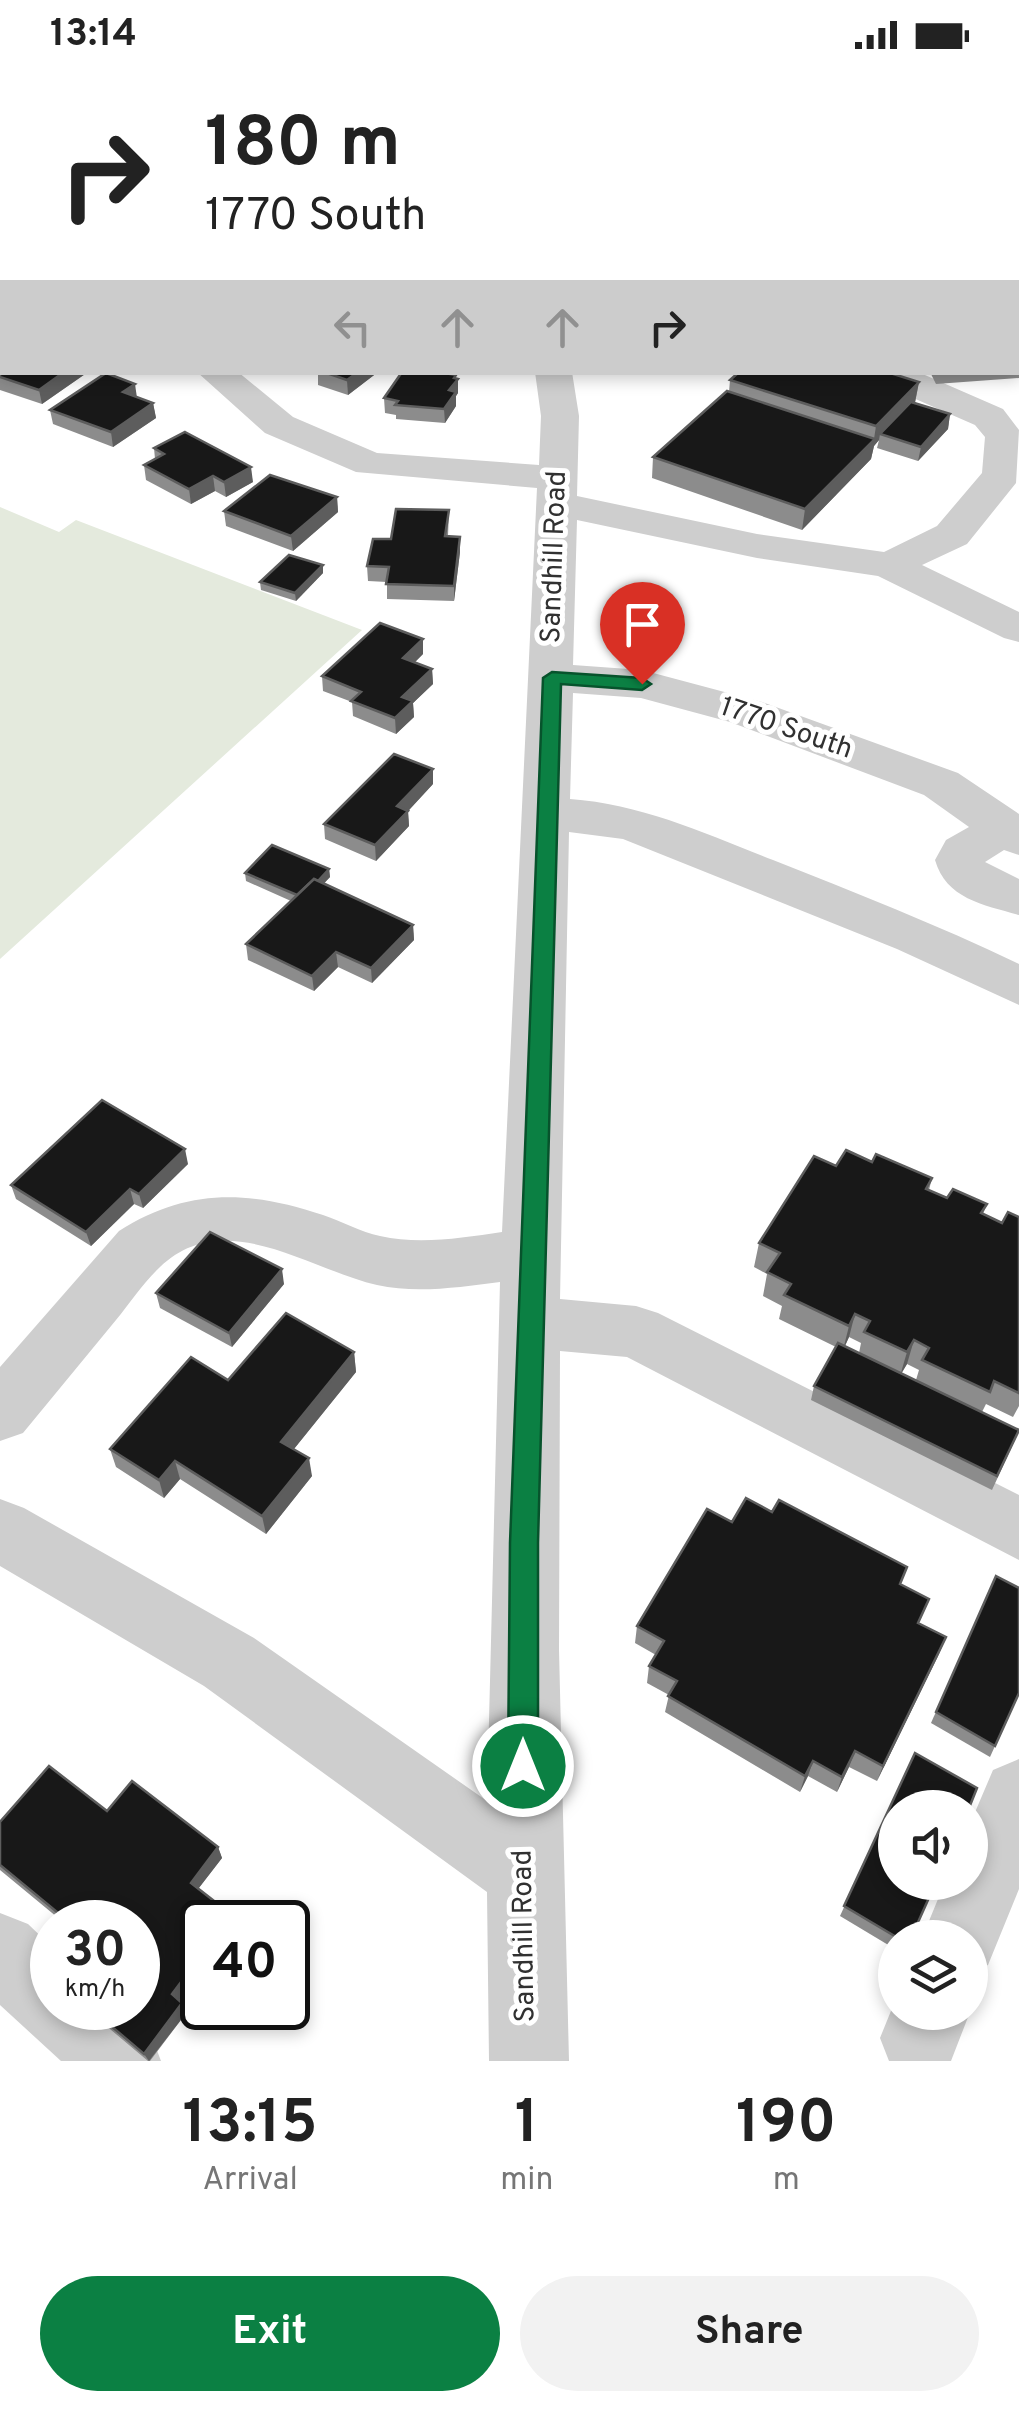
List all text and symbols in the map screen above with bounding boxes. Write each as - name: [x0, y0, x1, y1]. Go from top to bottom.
- text: 13:14: [50, 11, 137, 60]
- text: 180 m: [205, 102, 401, 191]
- icon: right: [40, 110, 170, 240]
- text: 1770 South: [205, 189, 426, 246]
- icon: left: [325, 300, 380, 355]
- icon: ahead: [430, 300, 485, 355]
- icon: ahead: [535, 300, 590, 355]
- icon: right: [640, 300, 695, 355]
- street label: Sandhill Road: [534, 470, 576, 644]
- pin: [600, 582, 685, 685]
- icon: arrive: [615, 597, 670, 652]
- street label: 1770 South: [715, 690, 857, 768]
- position arrow: [471, 1714, 575, 1818]
- map controls: [878, 1790, 988, 2030]
- button: sound: [878, 1790, 988, 1900]
- street label: Sandhill Road: [505, 1849, 545, 2023]
- speed limit sign: 40: [180, 1900, 310, 2030]
- button: layers: [878, 1920, 988, 2030]
- text: 30: [64, 1921, 126, 1984]
- text: km/h: [65, 1974, 125, 2006]
- text: 13:15: [182, 2088, 318, 2164]
- text: 1: [515, 2088, 539, 2164]
- text: 190: [736, 2088, 836, 2164]
- text: Arrival: [202, 2161, 298, 2201]
- text: min: [500, 2161, 553, 2201]
- text: m: [773, 2161, 800, 2201]
- button: Exit: [40, 2276, 500, 2391]
- button: Share: [520, 2276, 979, 2391]

